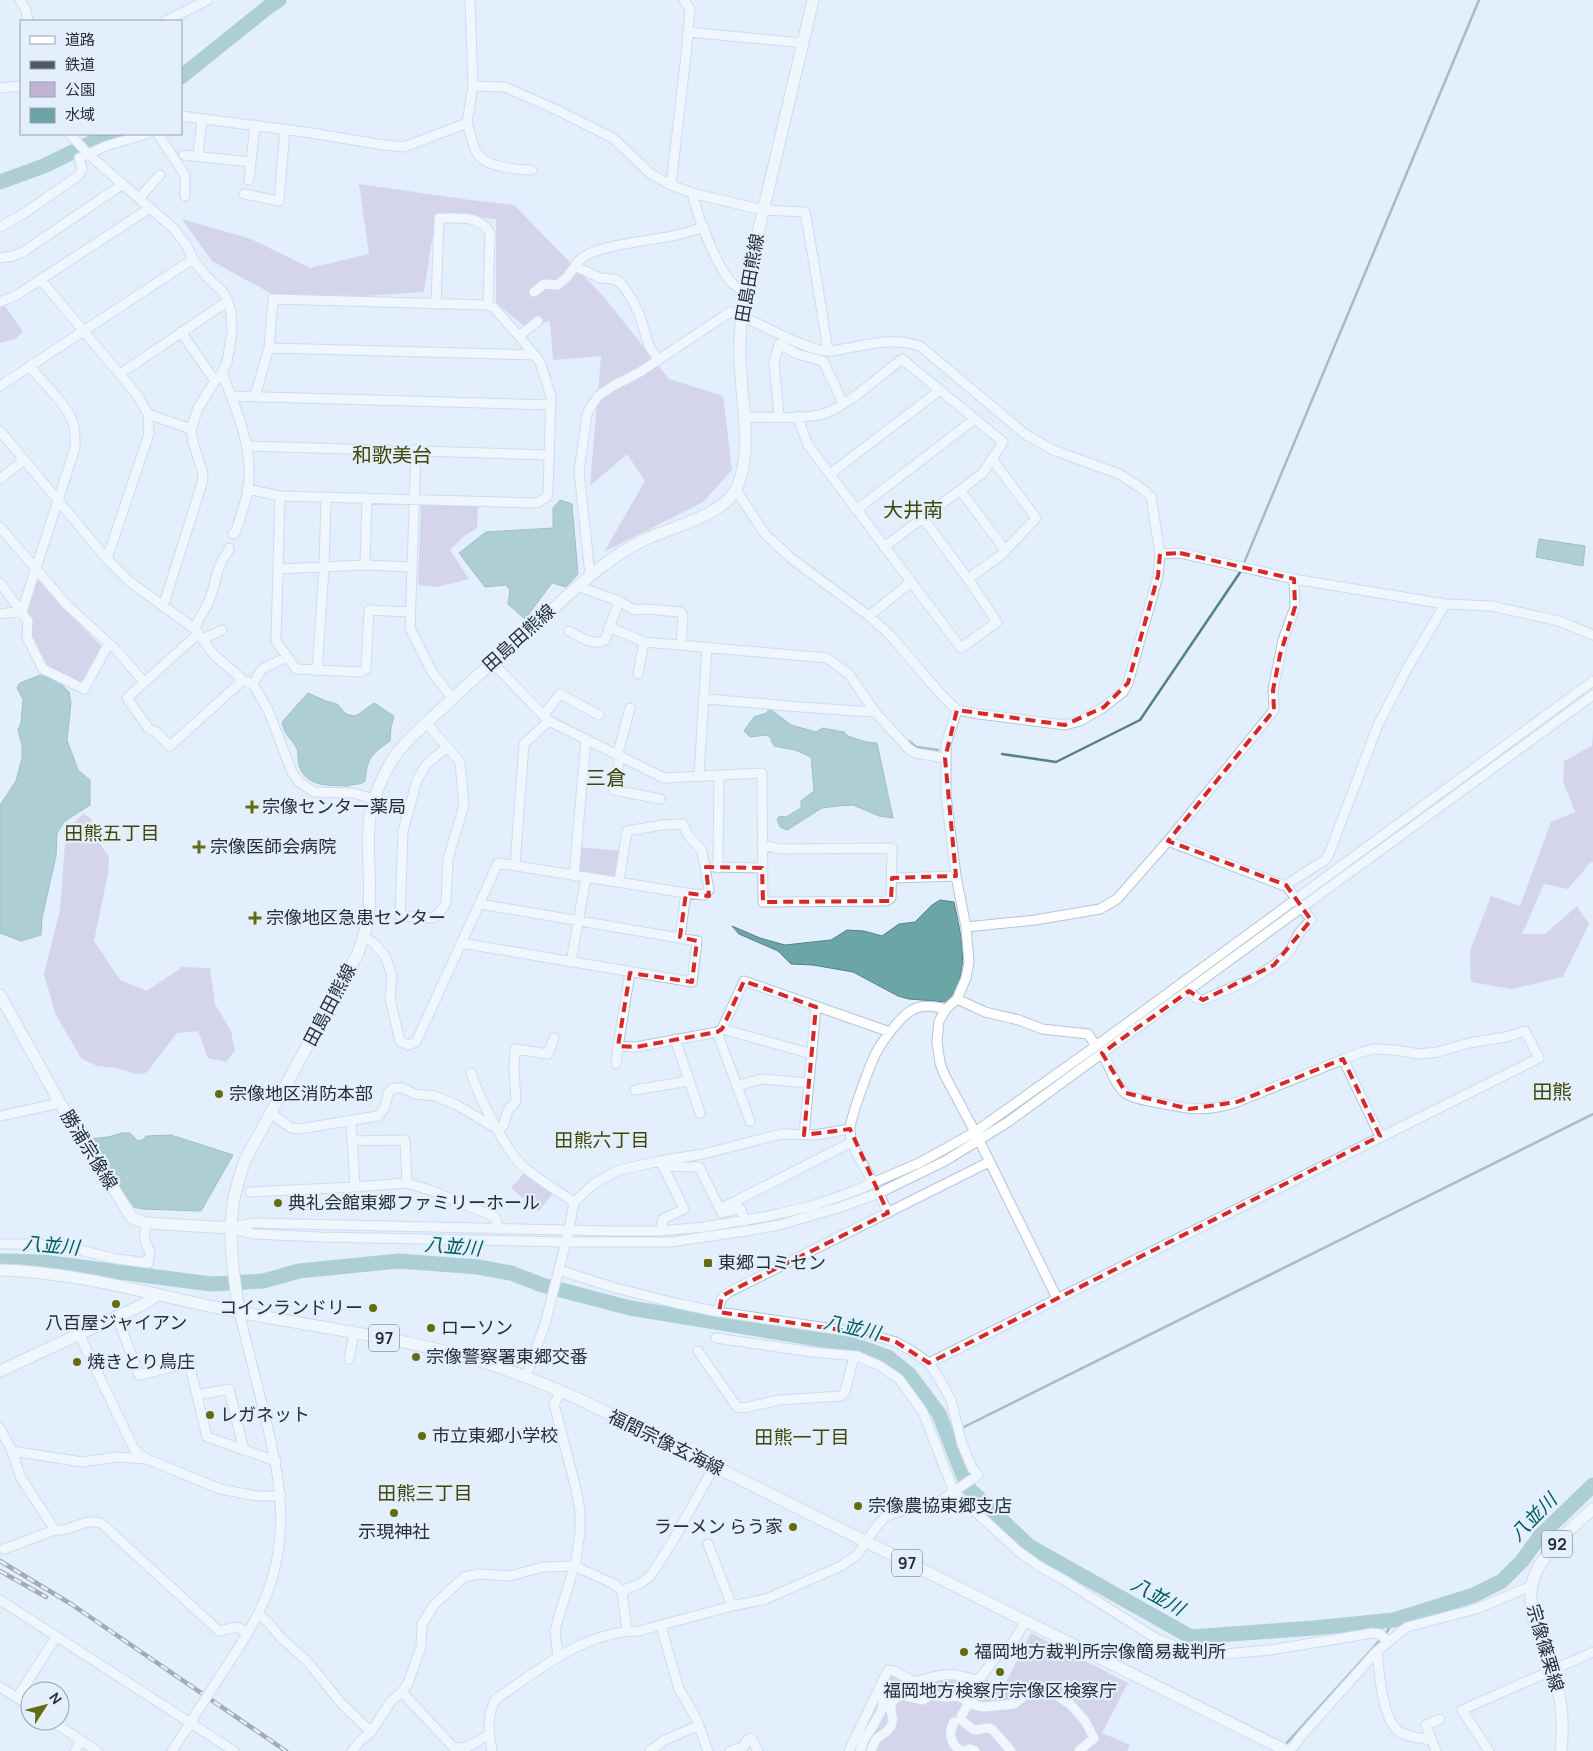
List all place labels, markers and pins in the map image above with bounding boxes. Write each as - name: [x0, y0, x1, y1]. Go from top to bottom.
- place label: 宗像センター薬局: [262, 794, 406, 818]
- marker: 宗像センター薬局: [246, 801, 258, 813]
- place label: 宗像医師会病院: [210, 834, 336, 858]
- marker: 宗像医師会病院: [192, 840, 206, 854]
- place label: 宗像地区急患センター: [266, 905, 446, 929]
- marker: 宗像地区急患センター: [248, 911, 262, 925]
- place label: 宗像地区消防本部: [229, 1081, 373, 1105]
- marker: 宗像地区消防本部: [213, 1088, 225, 1100]
- place label: 典礼会館東郷ファミリーホール: [288, 1190, 540, 1214]
- marker: 典礼会館東郷ファミリーホール: [272, 1197, 284, 1209]
- place label: 東郷コミセン: [718, 1250, 826, 1274]
- marker: 東郷コミセン: [702, 1257, 714, 1269]
- place label: コインランドリー: [219, 1295, 363, 1319]
- marker: 八百屋ジャイアン: [110, 1298, 122, 1310]
- marker: コインランドリー: [367, 1302, 379, 1314]
- place label: 八百屋ジャイアン: [45, 1310, 187, 1334]
- place label: ローソン: [441, 1315, 513, 1339]
- marker: ローソン: [425, 1322, 437, 1334]
- place label: 宗像警察署東郷交番: [426, 1344, 588, 1368]
- place label: 焼きとり鳥庄: [87, 1349, 195, 1373]
- marker: 宗像警察署東郷交番: [410, 1351, 422, 1363]
- marker: 焼きとり鳥庄: [71, 1356, 83, 1368]
- place label: レガネット: [220, 1402, 310, 1426]
- marker: レガネット: [204, 1409, 216, 1421]
- place label: 市立東郷小学校: [432, 1423, 558, 1447]
- marker: 市立東郷小学校: [416, 1430, 428, 1442]
- place label: 宗像農協東郷支店: [868, 1493, 1012, 1517]
- marker: 宗像農協東郷支店: [852, 1500, 864, 1512]
- marker: 示現神社: [388, 1507, 400, 1519]
- place label: ラーメン らう家: [654, 1514, 783, 1538]
- place label: 示現神社: [358, 1519, 430, 1543]
- marker: ラーメン らう家: [787, 1521, 799, 1533]
- place label: 福岡地方裁判所宗像簡易裁判所: [974, 1639, 1226, 1663]
- marker: 福岡地方裁判所宗像簡易裁判所: [958, 1646, 970, 1658]
- marker: 福岡地方検察庁宗像区検察庁: [994, 1666, 1006, 1678]
- place label: 福岡地方検察庁宗像区検察庁: [883, 1678, 1117, 1702]

